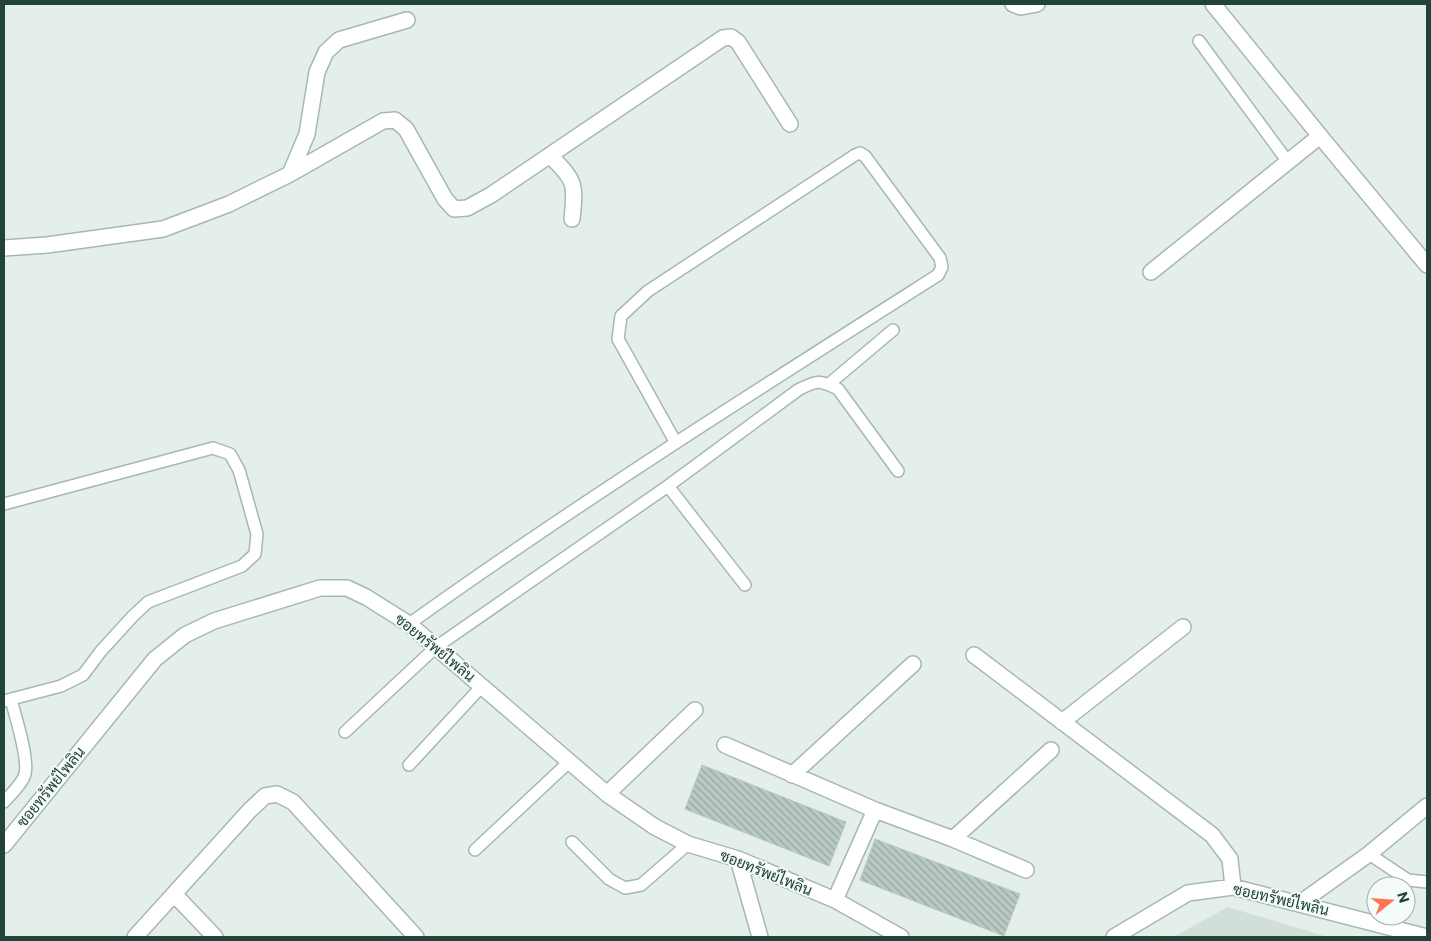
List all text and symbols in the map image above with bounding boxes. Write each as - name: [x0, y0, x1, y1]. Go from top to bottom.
- street label: ซอยทรัพย์ไพลิน: [392, 609, 479, 685]
- street label: ซอยทรัพย์ไพลิน: [12, 743, 88, 830]
- street label: ซอยทรัพย์ไพลิน: [718, 845, 815, 899]
- north arrow: [1366, 876, 1416, 926]
- street label: ซอยทรัพย์ไพลิน: [1231, 879, 1331, 919]
- text: N: [1394, 890, 1414, 905]

